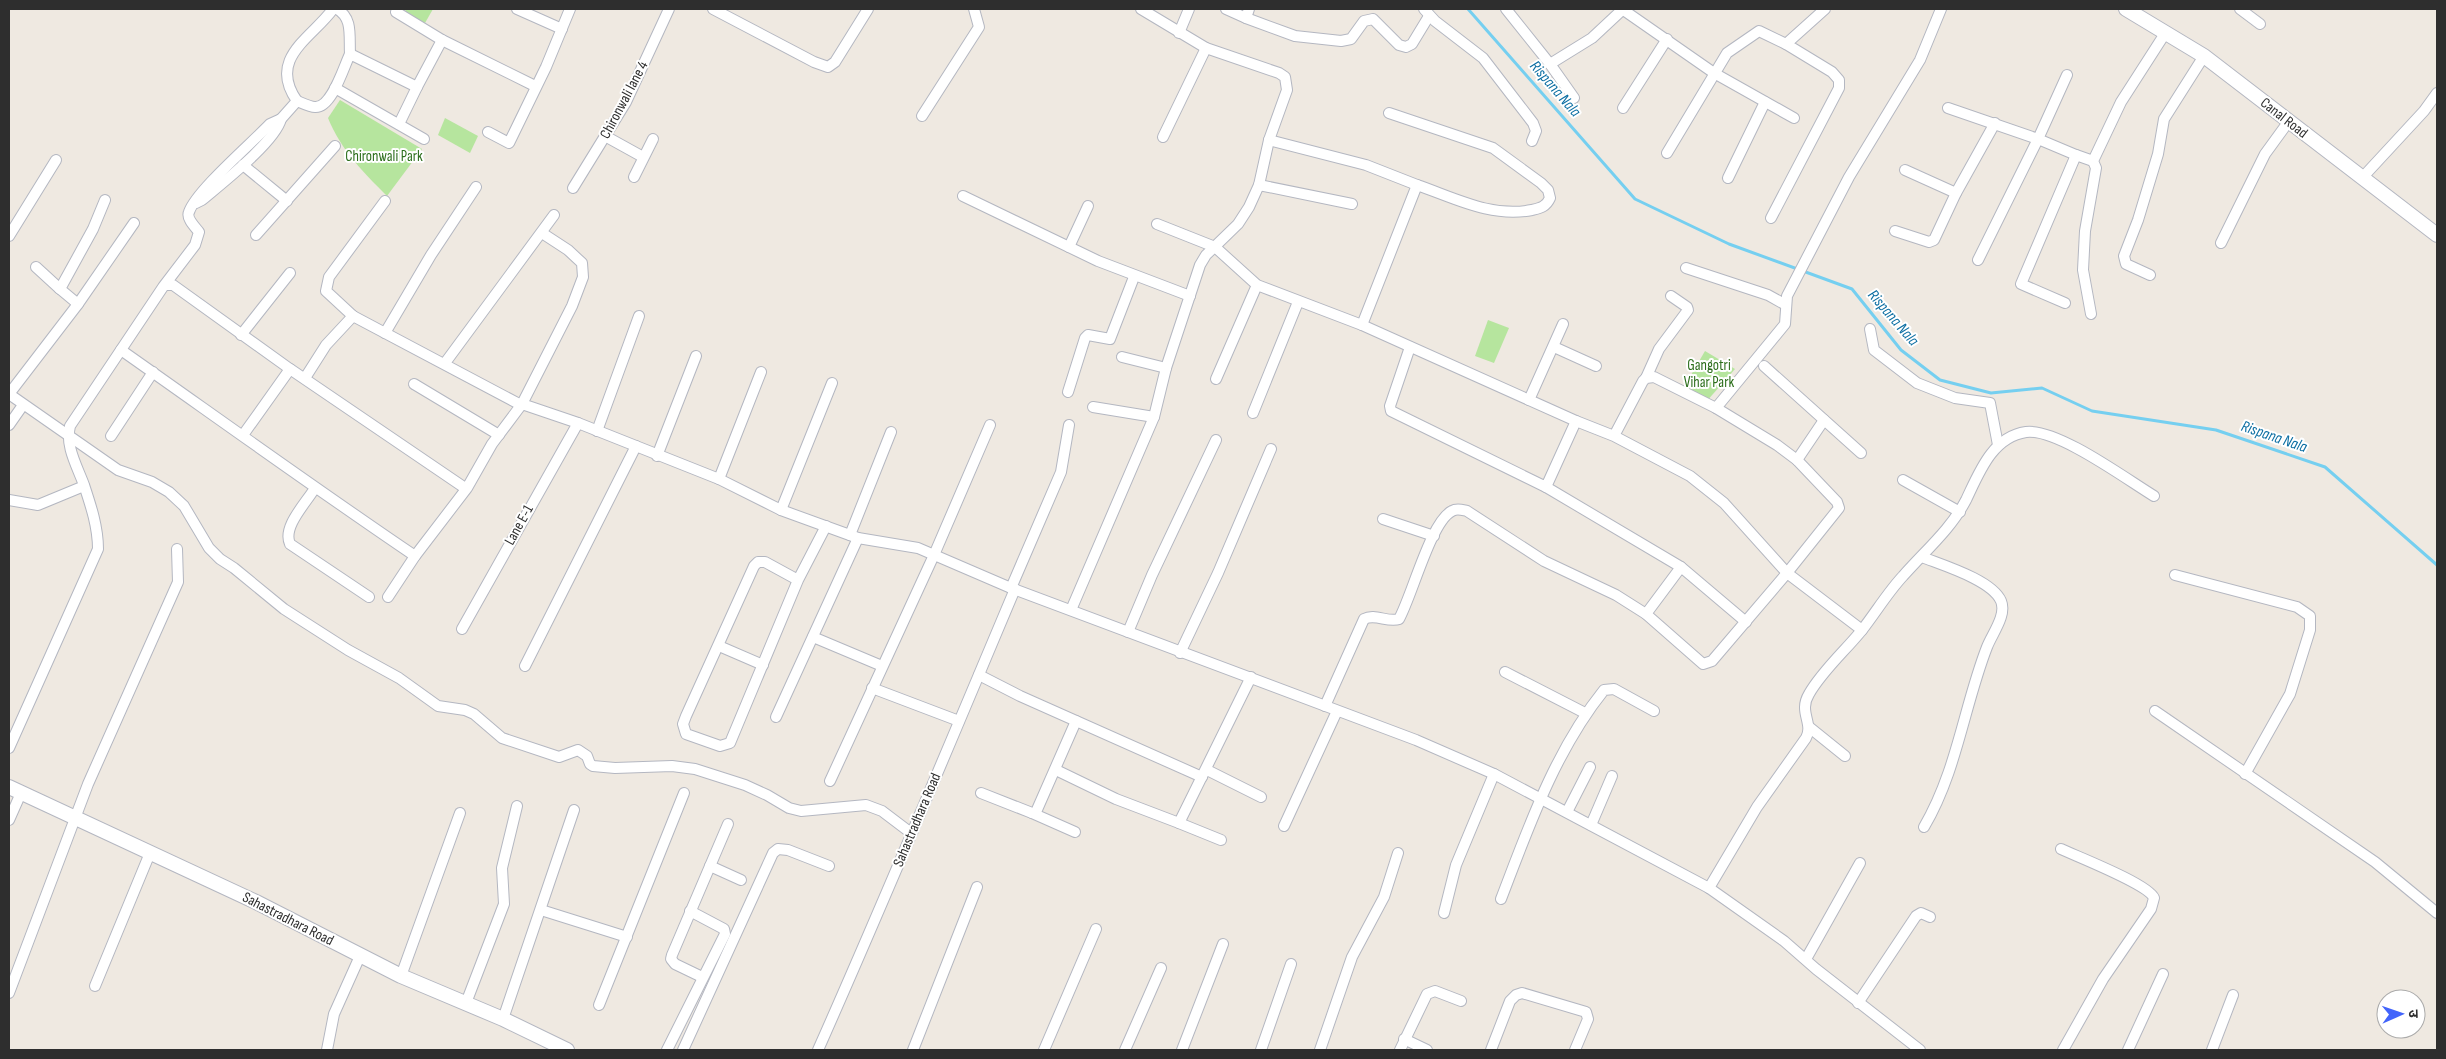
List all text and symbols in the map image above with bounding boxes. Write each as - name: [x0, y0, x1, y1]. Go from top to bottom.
- water label: Rispana Nala: [1525, 57, 1585, 121]
- street label: Chironwali lane 4: [596, 58, 652, 142]
- street label: Canal Road: [2256, 94, 2312, 142]
- park label: Chironwali Park: [345, 147, 423, 166]
- water label: Rispana Nala: [1863, 286, 1923, 350]
- park label: Gangotri Vihar Park: [1684, 356, 1734, 392]
- water label: Rispana Nala: [2239, 417, 2310, 457]
- street label: Lane E-1: [500, 501, 538, 548]
- street label: Sahastradhara Road: [889, 770, 945, 870]
- street label: Sahastradhara Road: [239, 888, 337, 950]
- north arrow: [2376, 989, 2426, 1039]
- text: उ: [2405, 1009, 2422, 1019]

